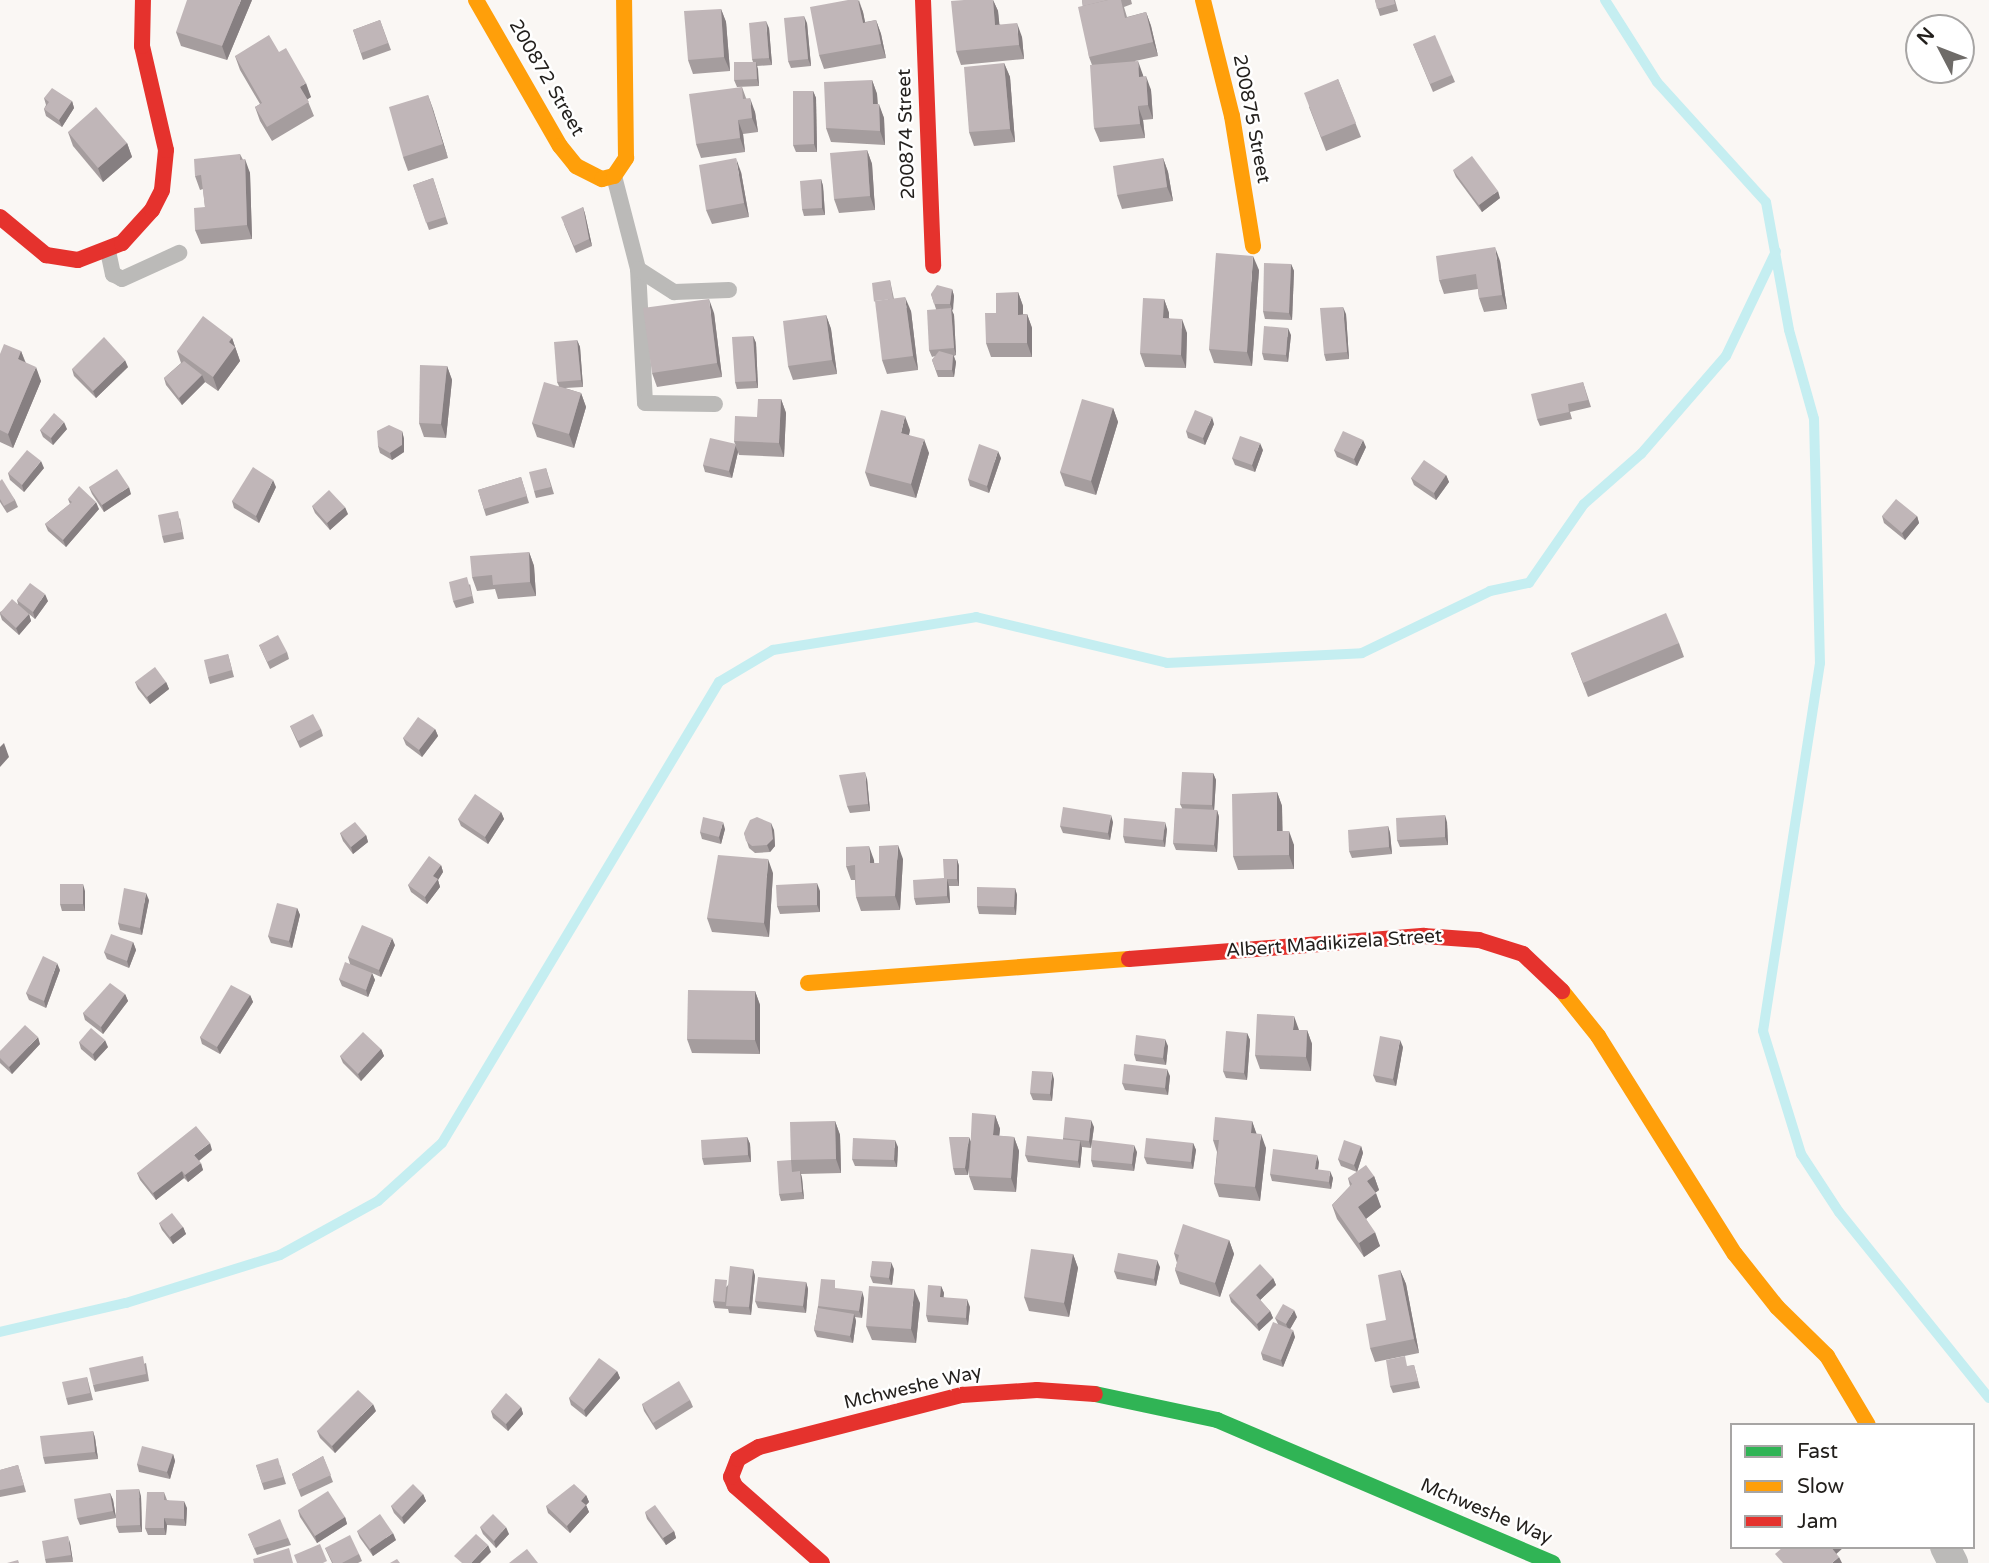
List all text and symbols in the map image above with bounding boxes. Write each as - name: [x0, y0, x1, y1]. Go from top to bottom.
- north arrow: [1905, 14, 1975, 84]
- street label: 200872 Street: [503, 16, 589, 140]
- text: N: [1913, 23, 1939, 49]
- street label: 200875 Street: [1227, 53, 1275, 185]
- street label: 200874 Street: [893, 68, 921, 200]
- street label: Albert Madikizela Street: [1225, 925, 1443, 963]
- street label: Mchweshe Way: [842, 1361, 984, 1415]
- legend: [1730, 1423, 1975, 1549]
- text: Fast: [1797, 1439, 1838, 1464]
- street label: Mchweshe Way: [1417, 1474, 1555, 1550]
- text: Slow: [1797, 1474, 1844, 1499]
- text: Jam: [1797, 1509, 1838, 1534]

